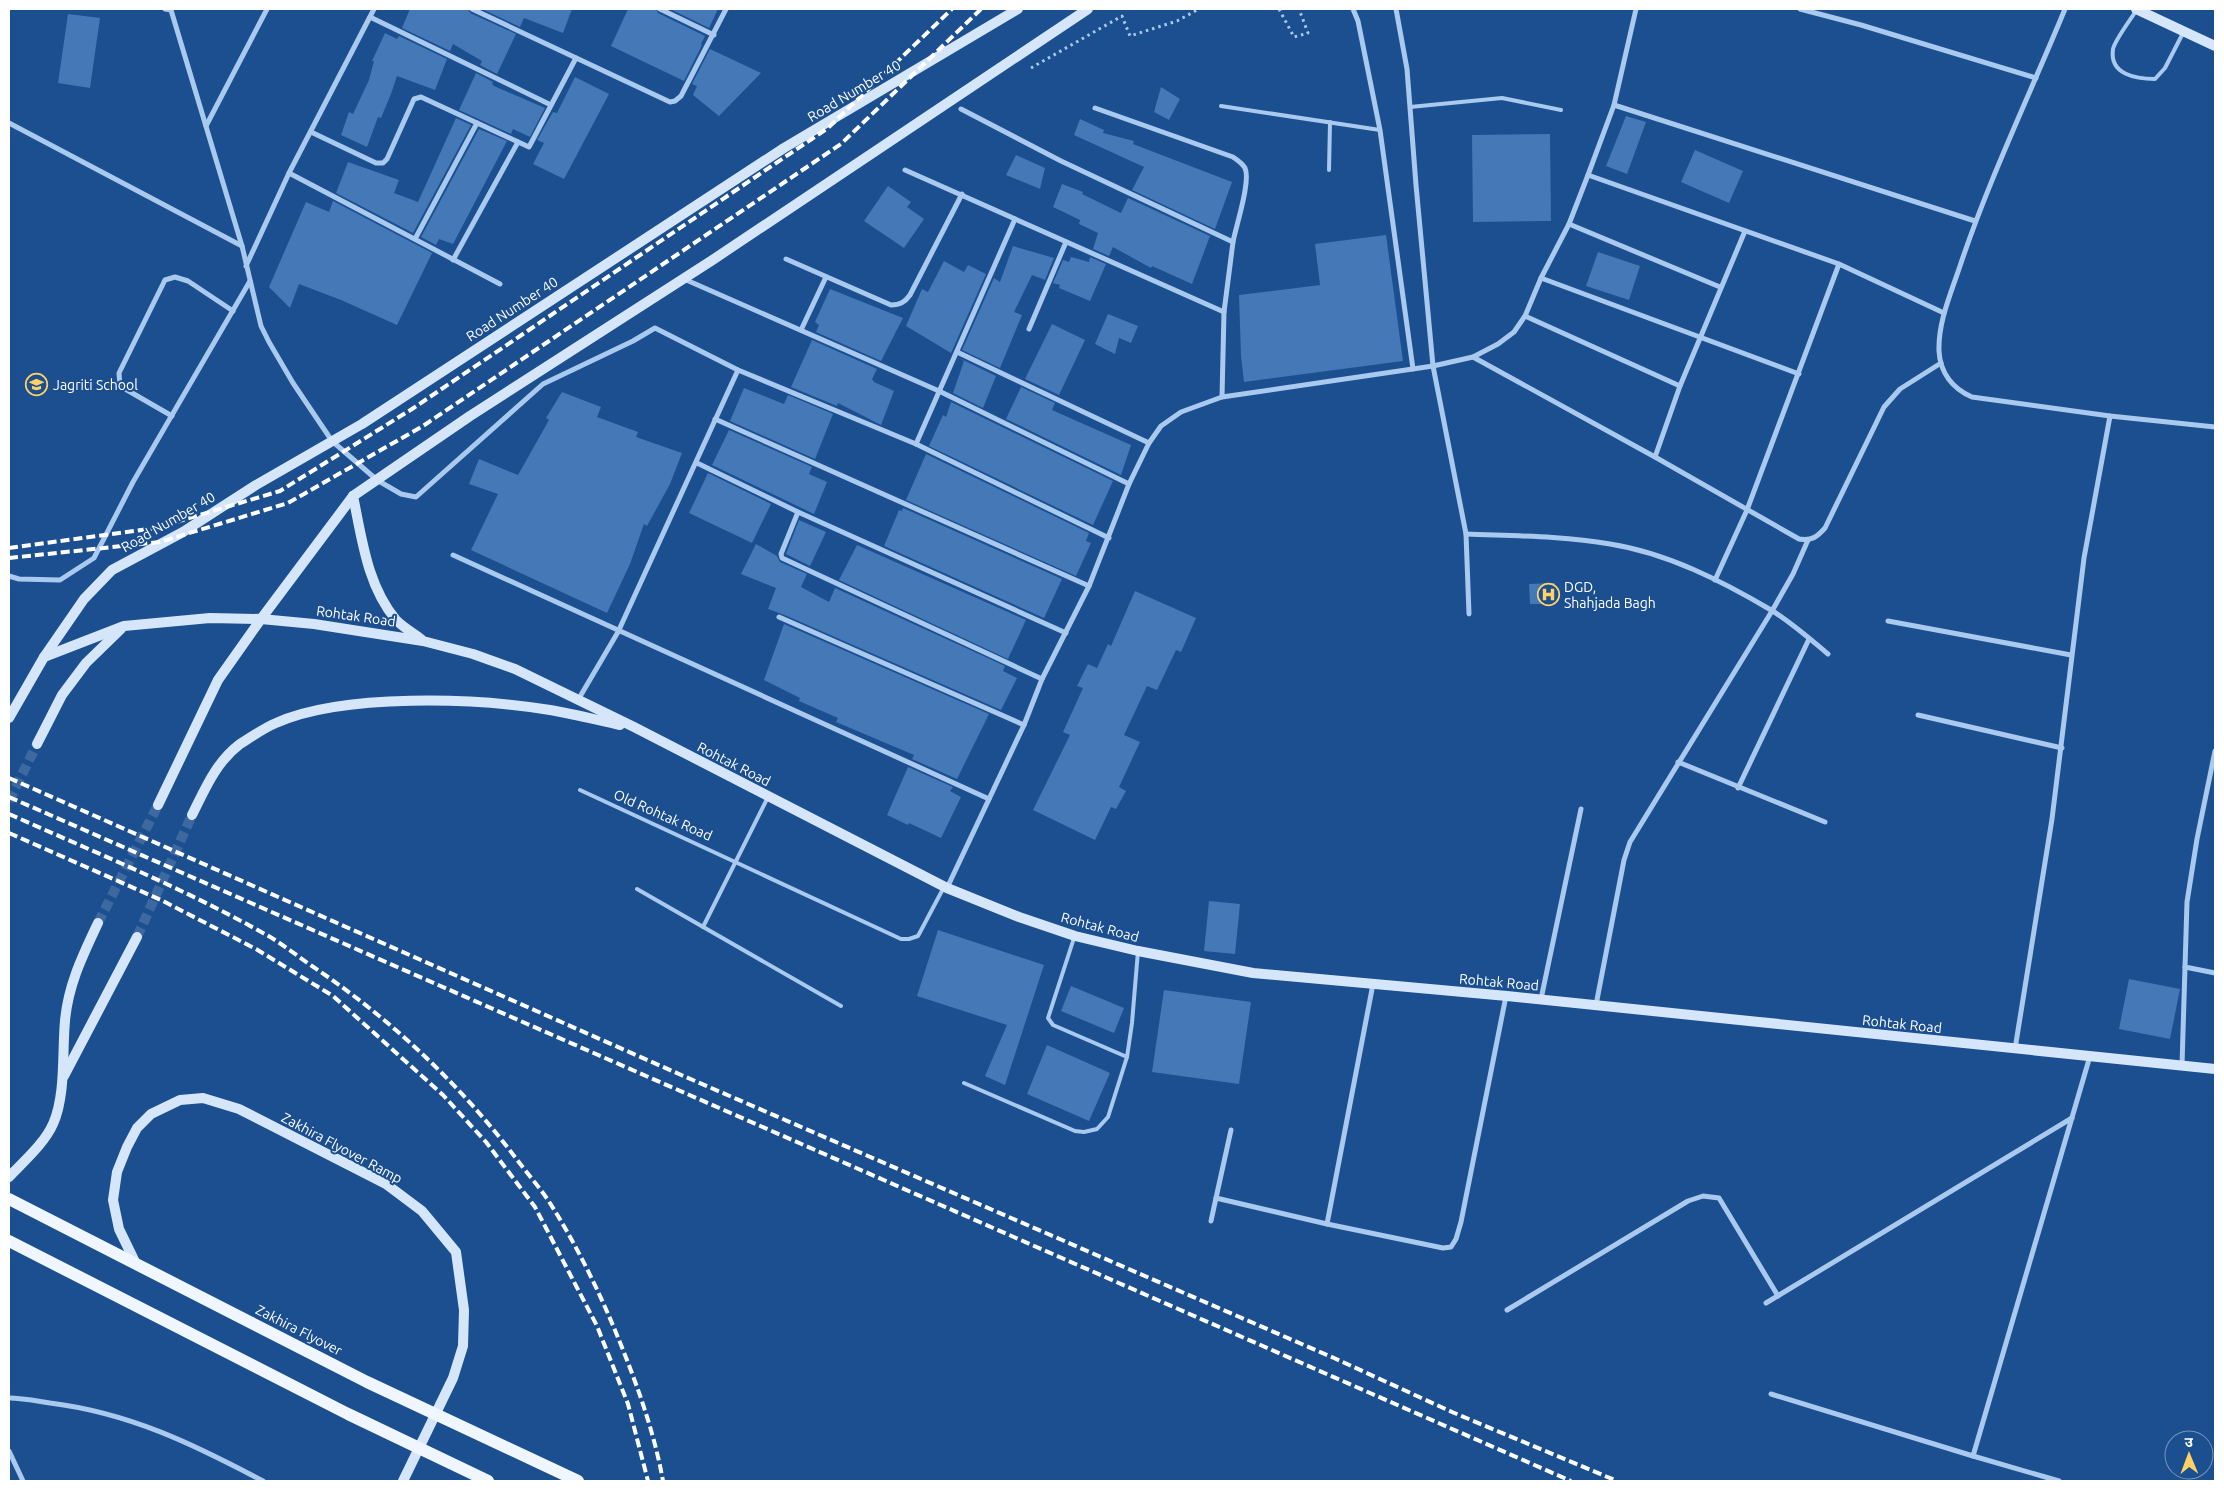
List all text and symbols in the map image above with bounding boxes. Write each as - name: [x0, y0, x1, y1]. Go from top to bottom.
- street label: Road Number 40: [805, 57, 904, 125]
- street label: Road Number 40: [463, 273, 561, 345]
- school or university icon: Jagriti School: [25, 373, 49, 397]
- place label: Jagriti School: [53, 377, 138, 393]
- street label: Road Number 40: [118, 489, 218, 555]
- place label: DGD, Shahjada Bagh: [1564, 579, 1656, 611]
- hospital icon: DGD, Shahjada Bagh: [1536, 583, 1560, 607]
- street label: Rohtak Road: [315, 603, 397, 629]
- street label: Rohtak Road: [695, 739, 773, 789]
- street label: Old Rohtak Road: [611, 786, 715, 844]
- street label: Rohtak Road: [1059, 909, 1141, 945]
- street label: Rohtak Road: [1458, 971, 1540, 993]
- street label: Rohtak Road: [1861, 1012, 1943, 1036]
- street label: Zakhira Flyover Ramp: [279, 1109, 405, 1187]
- street label: Zakhira Flyover: [253, 1301, 346, 1359]
- north arrow: [2164, 1430, 2214, 1480]
- text: उ: [2185, 1434, 2194, 1450]

